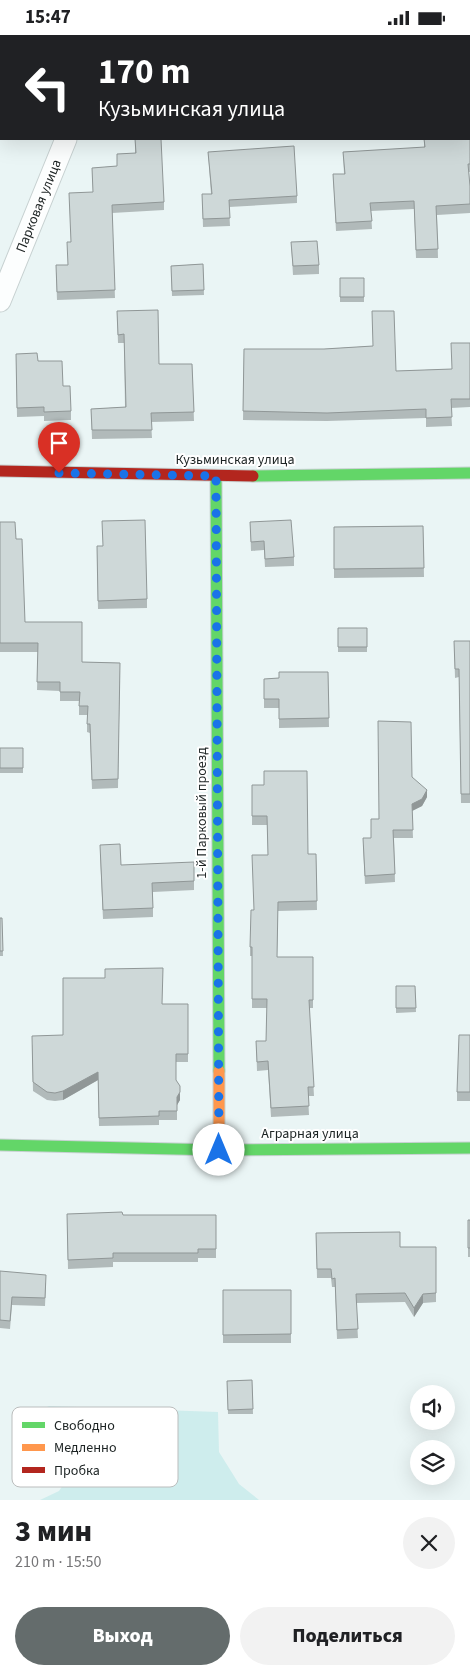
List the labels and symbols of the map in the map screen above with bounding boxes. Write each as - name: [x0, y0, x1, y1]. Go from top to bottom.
- street label: Парковая улица: [11, 156, 67, 256]
- pin: [38, 422, 80, 473]
- street label: Кузьминская улица: [175, 450, 295, 470]
- street label: 1-й Парковый проезд: [192, 747, 212, 879]
- position arrow: [192, 1123, 244, 1175]
- street label: Аграрная улица: [261, 1124, 359, 1144]
- legend: [12, 1407, 178, 1487]
- text: Свободно: [54, 1416, 115, 1436]
- text: Медленно: [54, 1438, 117, 1458]
- text: Пробка: [54, 1461, 100, 1481]

